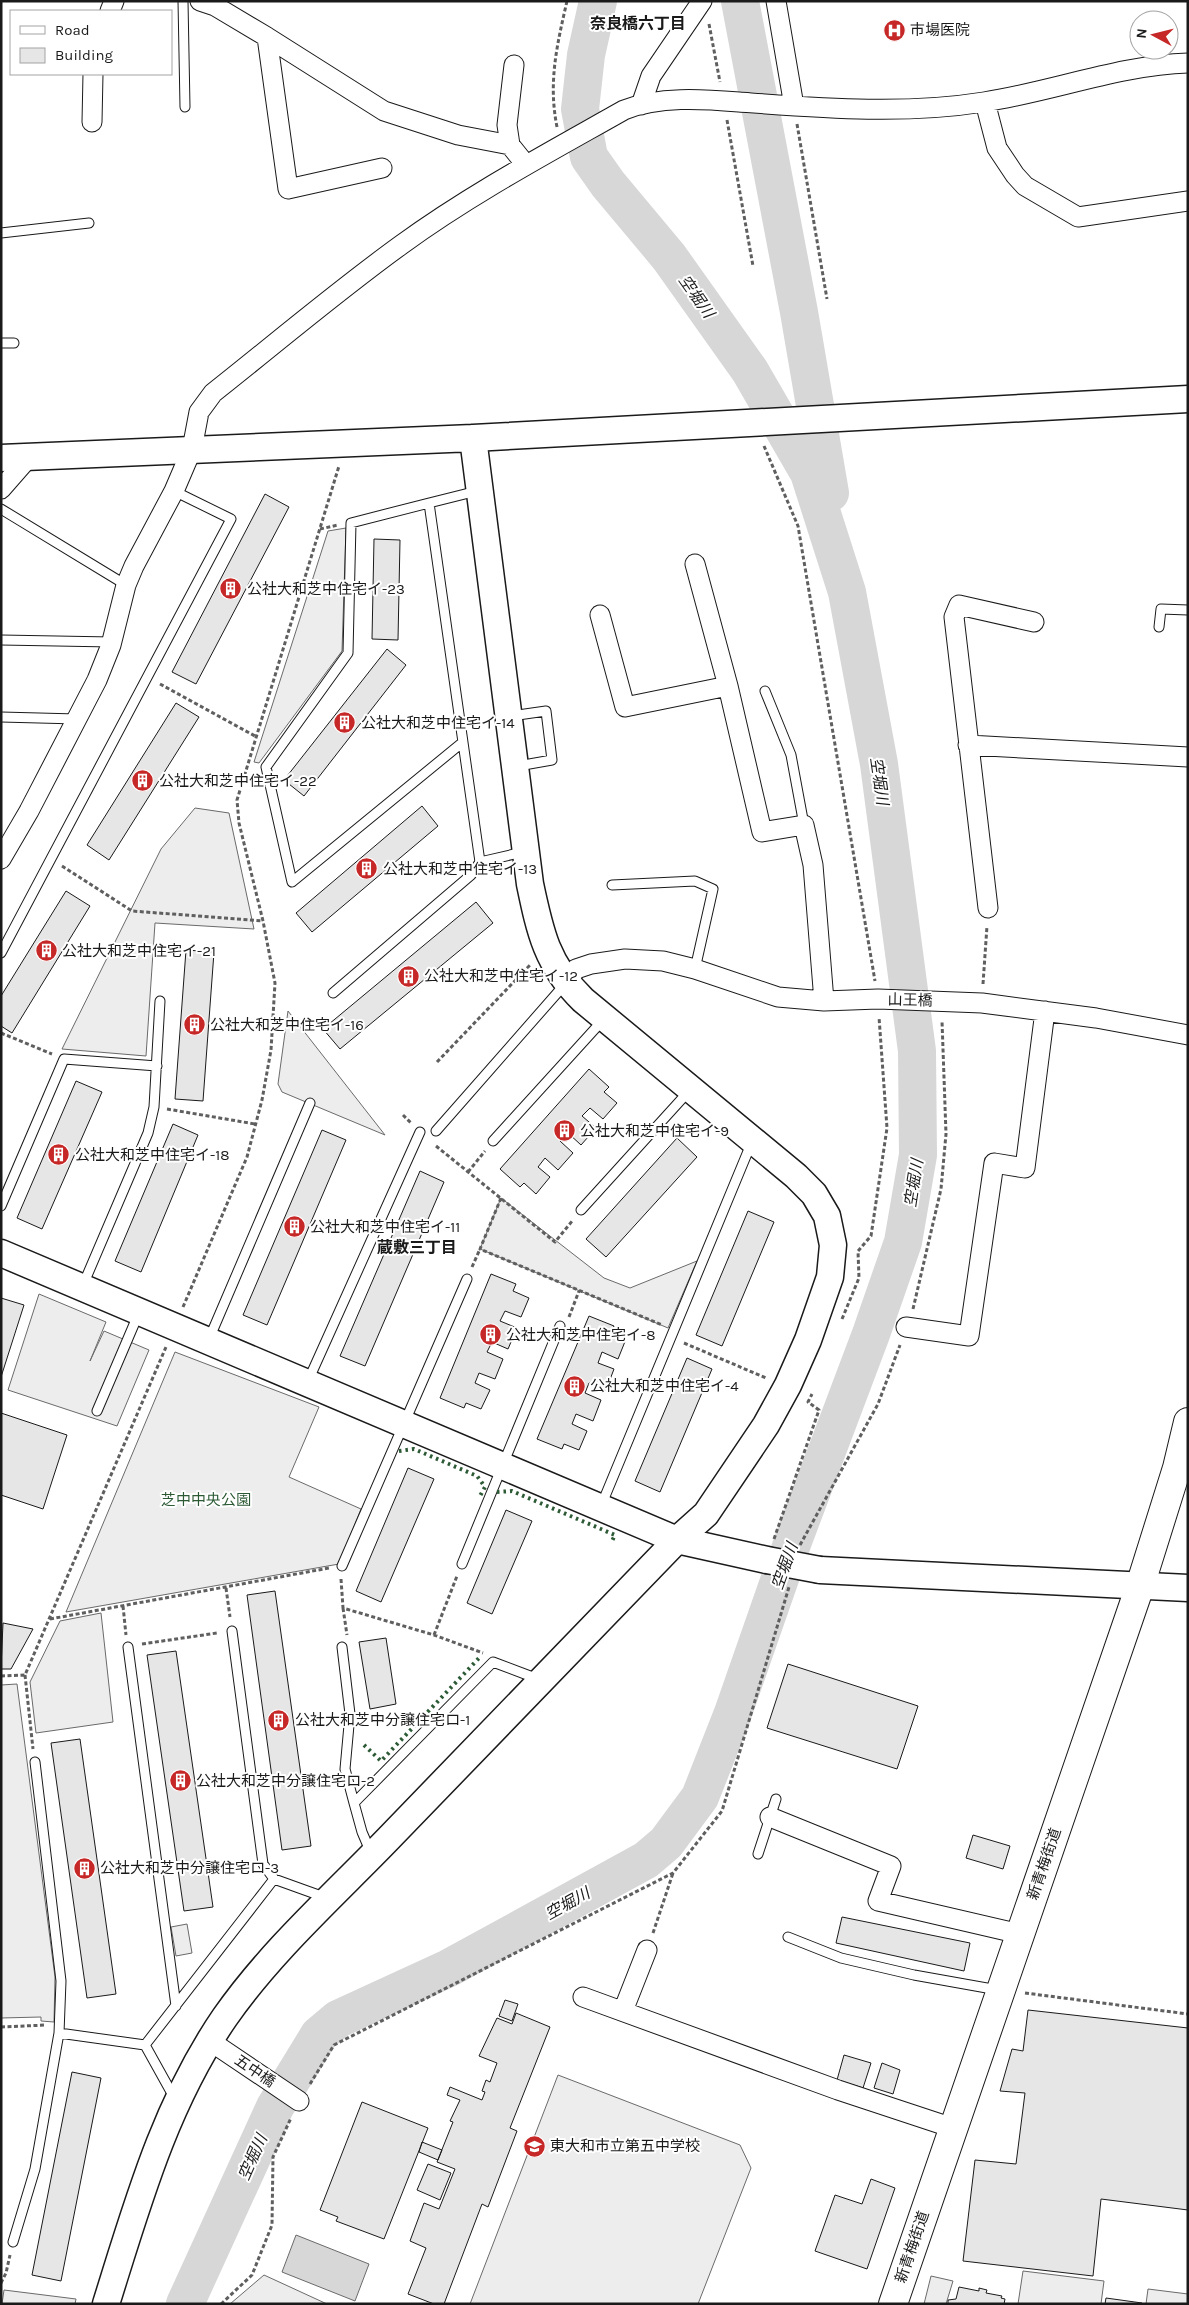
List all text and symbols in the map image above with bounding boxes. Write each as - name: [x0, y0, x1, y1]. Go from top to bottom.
- legend: [10, 10, 172, 75]
- north arrow: [1129, 10, 1179, 60]
- district label: 奈良橋六丁目: [590, 14, 686, 33]
- hospital icon: 市場医院: [882, 18, 906, 42]
- text: Road: [55, 21, 90, 39]
- place label: 市場医院: [910, 21, 970, 39]
- text: N: [1133, 27, 1151, 39]
- text: Building: [55, 46, 113, 64]
- water label: 空堀川: [675, 271, 719, 323]
- building icon: 公社大和芝中住宅イ-23: [219, 577, 243, 601]
- place label: 公社大和芝中住宅イ-23: [247, 580, 405, 598]
- building icon: 公社大和芝中住宅イ-14: [333, 711, 357, 735]
- place label: 公社大和芝中住宅イ-14: [361, 714, 515, 732]
- water label: 空堀川: [867, 756, 893, 808]
- building icon: 公社大和芝中住宅イ-22: [131, 769, 155, 793]
- place label: 公社大和芝中住宅イ-22: [159, 772, 317, 790]
- building icon: 公社大和芝中住宅イ-13: [355, 857, 379, 881]
- place label: 公社大和芝中住宅イ-13: [383, 860, 537, 878]
- building icon: 公社大和芝中住宅イ-21: [34, 939, 58, 963]
- place label: 公社大和芝中住宅イ-21: [62, 942, 216, 960]
- building icon: 公社大和芝中住宅イ-12: [396, 964, 420, 988]
- place label: 公社大和芝中住宅イ-12: [424, 967, 578, 985]
- street label: 山王橋: [887, 991, 933, 1009]
- building icon: 公社大和芝中住宅イ-16: [182, 1013, 206, 1037]
- place label: 公社大和芝中住宅イ-16: [210, 1016, 364, 1034]
- building icon: 公社大和芝中住宅イ-9: [552, 1119, 576, 1143]
- place label: 公社大和芝中住宅イ-9: [580, 1122, 729, 1140]
- building icon: 公社大和芝中住宅イ-18: [47, 1143, 71, 1167]
- place label: 公社大和芝中住宅イ-18: [75, 1146, 229, 1164]
- water label: 空堀川: [900, 1156, 927, 1208]
- building icon: 公社大和芝中住宅イ-11: [282, 1215, 306, 1239]
- place label: 公社大和芝中住宅イ-11: [310, 1218, 460, 1236]
- district label: 蔵敷三丁目: [377, 1238, 457, 1257]
- building icon: 公社大和芝中住宅イ-8: [478, 1323, 502, 1347]
- place label: 公社大和芝中住宅イ-8: [506, 1326, 655, 1344]
- building icon: 公社大和芝中住宅イ-4: [562, 1374, 586, 1398]
- place label: 公社大和芝中住宅イ-4: [590, 1377, 739, 1395]
- park label: 芝中中央公園: [161, 1491, 251, 1509]
- water label: 空堀川: [767, 1538, 802, 1592]
- building icon: 公社大和芝中分譲住宅ロ-1: [267, 1708, 291, 1732]
- place label: 公社大和芝中分譲住宅ロ-1: [295, 1711, 470, 1729]
- building icon: 公社大和芝中分譲住宅ロ-2: [168, 1769, 192, 1793]
- place label: 公社大和芝中分譲住宅ロ-2: [196, 1772, 375, 1790]
- street label: 新青梅街道: [1023, 1826, 1065, 1902]
- building icon: 公社大和芝中分譲住宅ロ-3: [72, 1856, 96, 1880]
- place label: 公社大和芝中分譲住宅ロ-3: [100, 1859, 279, 1877]
- water label: 空堀川: [542, 1883, 595, 1923]
- street label: 五中橋: [231, 2051, 279, 2091]
- water label: 空堀川: [234, 2130, 272, 2183]
- school or university icon: 東大和市立第五中学校: [522, 2134, 546, 2158]
- place label: 東大和市立第五中学校: [550, 2137, 700, 2155]
- street label: 新青梅街道: [891, 2209, 933, 2285]

